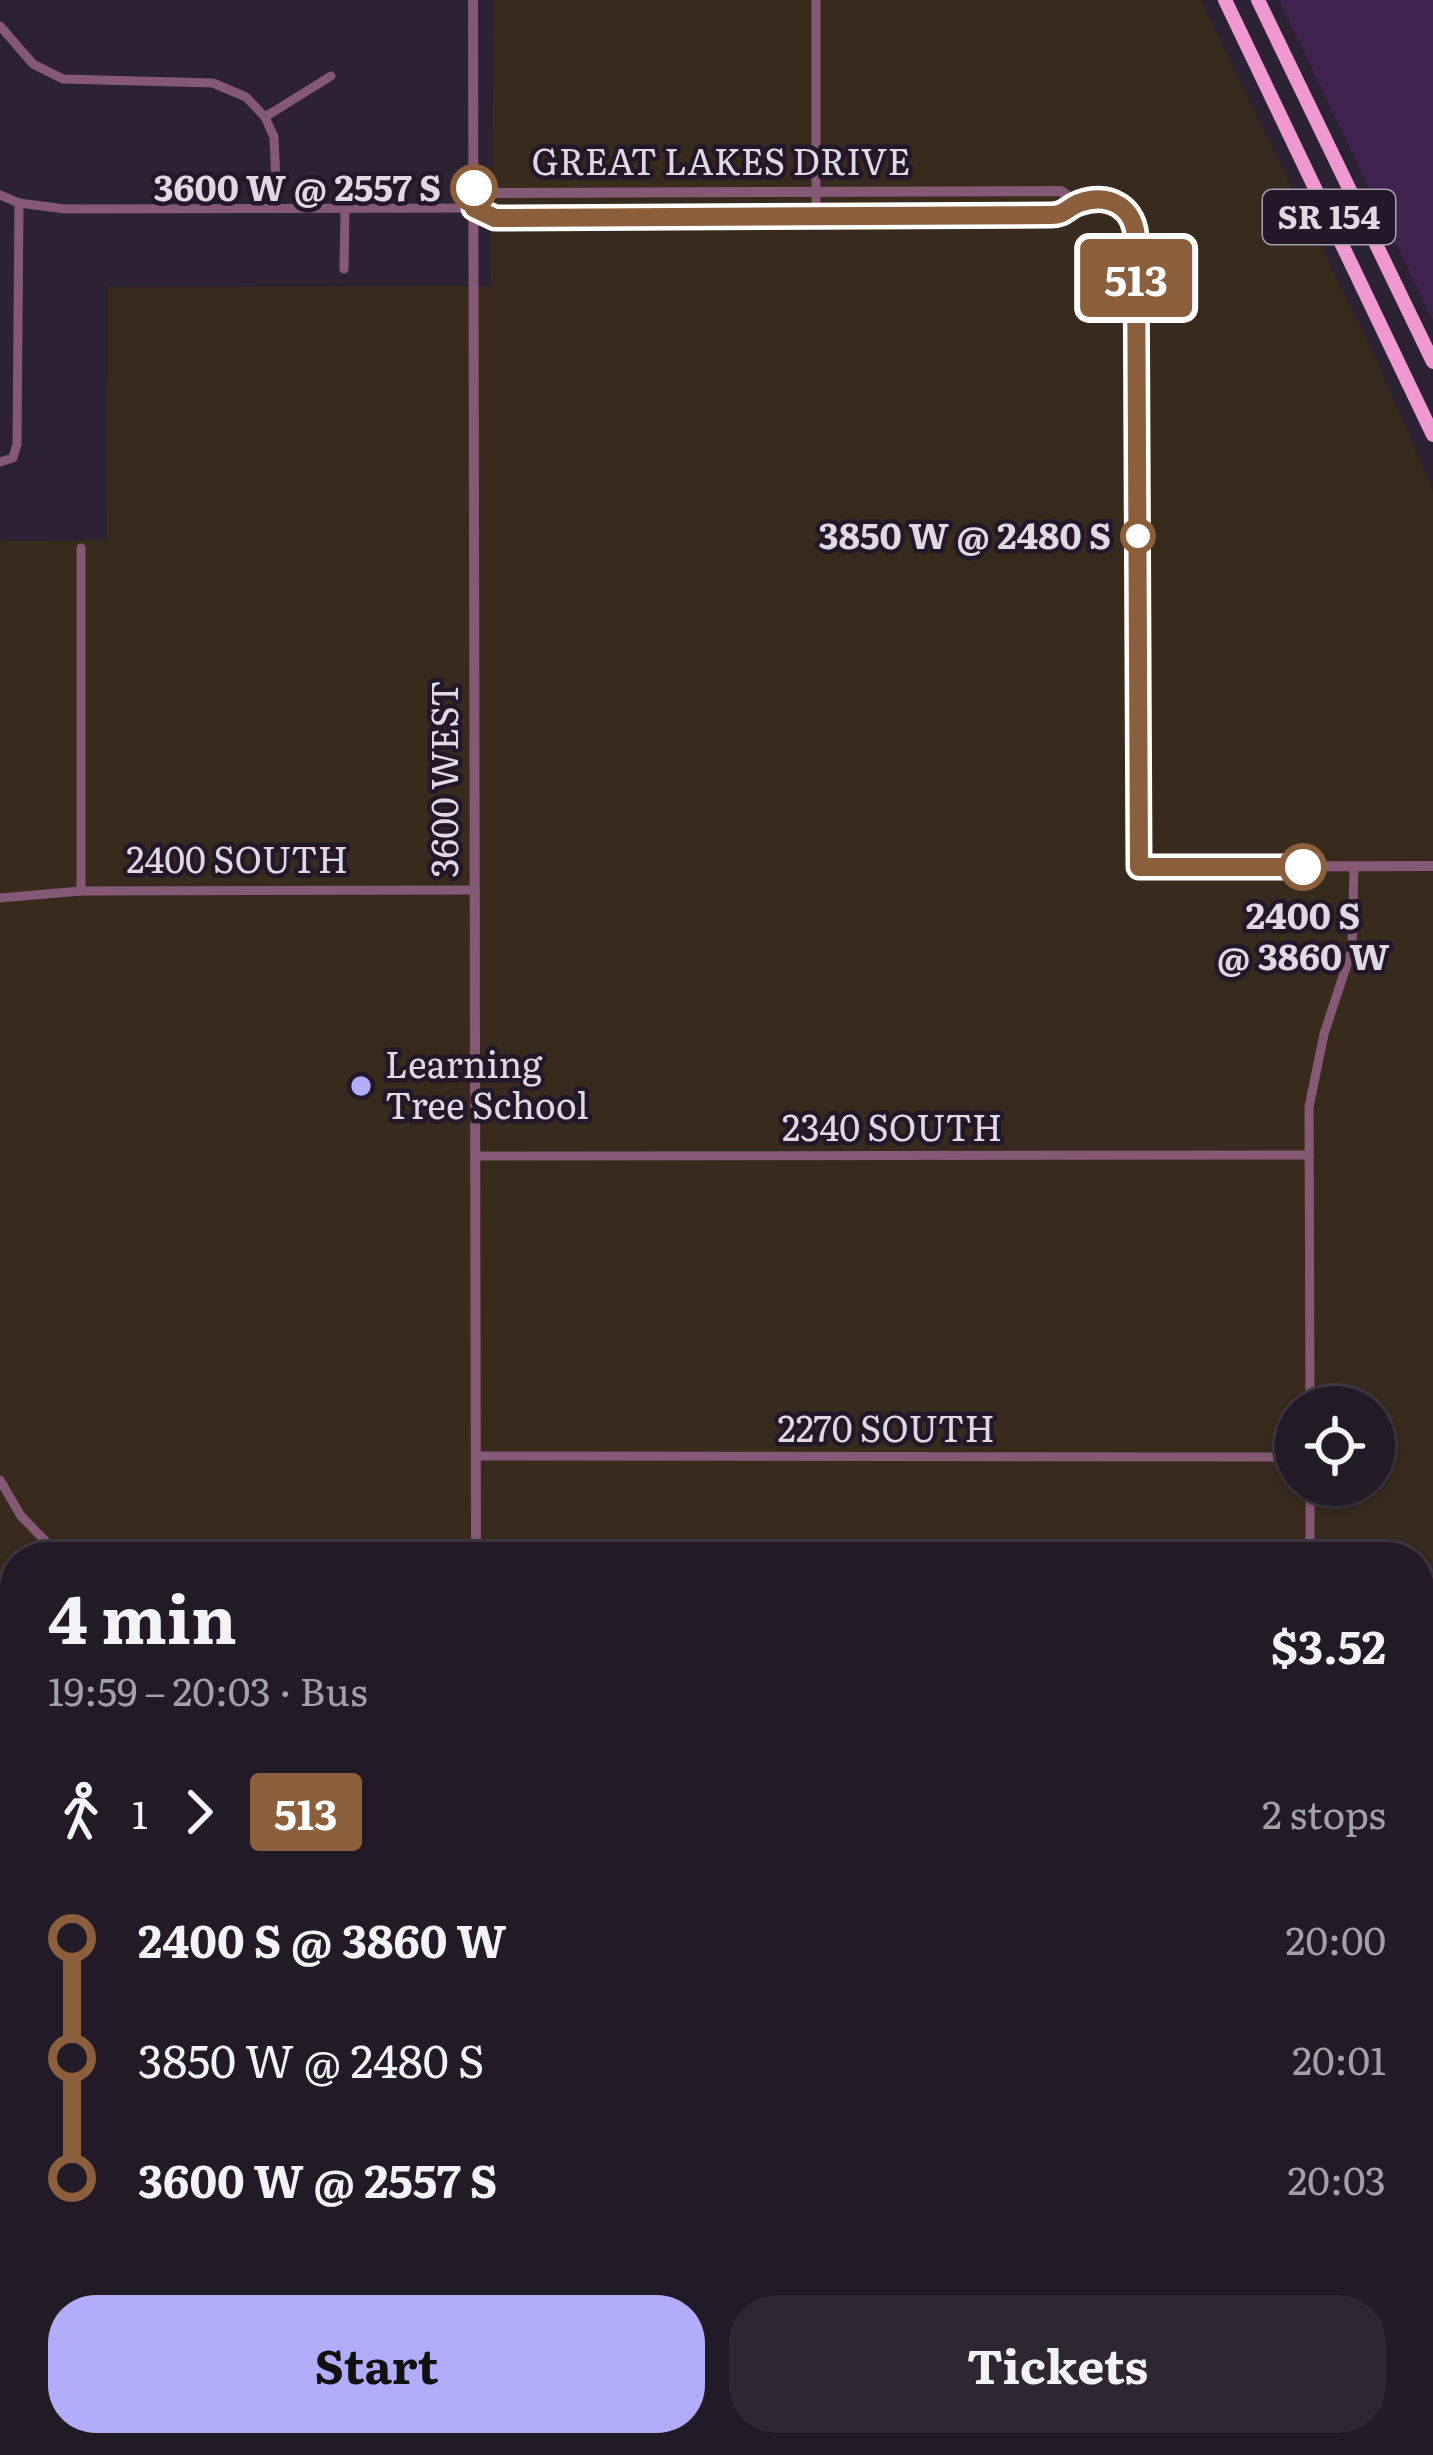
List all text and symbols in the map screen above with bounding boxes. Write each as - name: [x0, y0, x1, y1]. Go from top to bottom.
- street label: GREAT LAKES DRIVE: [532, 133, 910, 186]
- place label: 3600 W @ 2557 S: [153, 159, 441, 212]
- marker: 3600 W @ 2557 S: [452, 166, 496, 210]
- road number: SR 154: [1263, 190, 1395, 244]
- line badge: 513: [1067, 239, 1205, 317]
- text: 513: [1104, 247, 1168, 309]
- place label: 3850 W @ 2480 S: [819, 507, 1111, 560]
- marker: 3850 W @ 2480 S: [1122, 520, 1154, 552]
- street label: 3600 WEST: [416, 680, 469, 878]
- street label: 2400 SOUTH: [126, 831, 348, 884]
- marker: 2400 S @ 3860 W: [1281, 845, 1325, 889]
- place label: 2400 S @ 3860 W: [1217, 887, 1389, 981]
- place label: Learning Tree School: [385, 1036, 588, 1130]
- marker: Learning Tree School: [348, 1073, 374, 1099]
- street label: 2340 SOUTH: [782, 1099, 1002, 1152]
- map controls: [1275, 1386, 1395, 1506]
- button: locate: [1275, 1386, 1395, 1506]
- street label: 2270 SOUTH: [777, 1400, 995, 1453]
- text: 4 min: [48, 1566, 237, 1664]
- text: $3.52: [1271, 1611, 1386, 1678]
- text: 19:59 – 20:03 · Bus: [48, 1660, 368, 1718]
- icon: walk: [48, 1779, 114, 1845]
- icon: forward: [166, 1779, 232, 1845]
- text: 513: [274, 1781, 338, 1843]
- text: 1: [132, 1783, 148, 1841]
- text: 2 stops: [1262, 1783, 1386, 1841]
- text: 2400 S @ 3860 W: [138, 1905, 507, 1972]
- text: 20:00: [1286, 1909, 1386, 1967]
- text: 3850 W @ 2480 S: [138, 2025, 485, 2092]
- text: 20:01: [1292, 2029, 1386, 2087]
- text: 3600 W @ 2557 S: [138, 2145, 497, 2212]
- text: 20:03: [1288, 2149, 1386, 2207]
- button: Start: [48, 2295, 705, 2433]
- button: Tickets: [729, 2295, 1386, 2433]

